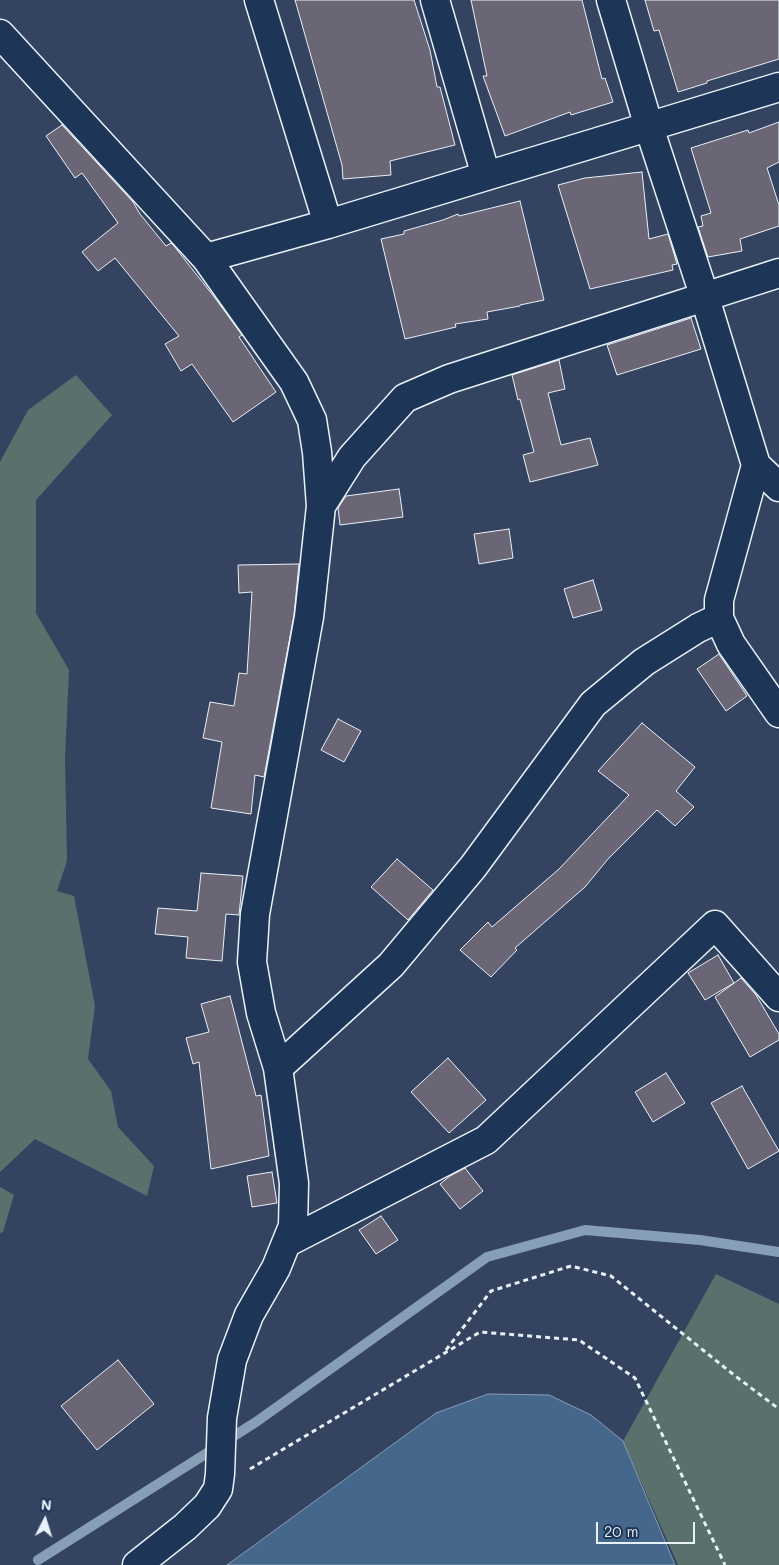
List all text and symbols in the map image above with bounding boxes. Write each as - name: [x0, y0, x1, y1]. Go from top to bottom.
- north arrow: [20, 1495, 70, 1545]
- text: N: [40, 1495, 52, 1514]
- scale bar: [599, 1512, 698, 1544]
- text: 20 m: [604, 1521, 638, 1541]

